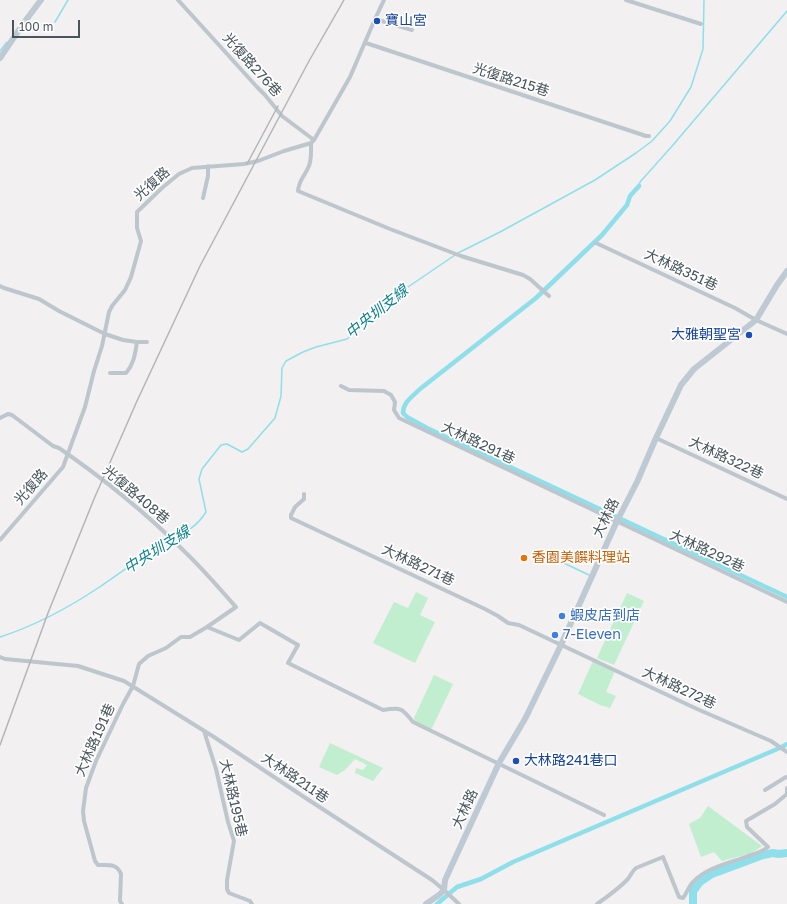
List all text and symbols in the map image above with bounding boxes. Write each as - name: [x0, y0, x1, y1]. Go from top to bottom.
- scale bar: [14, 12, 82, 38]
- place label: 寶山宮: [385, 13, 427, 29]
- marker: 寶山宮: [372, 16, 382, 26]
- text: 100 m: [19, 19, 53, 34]
- street label: 光復路276巷: [219, 30, 285, 100]
- street label: 光復路215巷: [471, 60, 551, 100]
- street label: 光復路: [131, 164, 173, 204]
- street label: 大林路351巷: [642, 246, 720, 294]
- water label: 中央圳支線: [342, 281, 412, 343]
- place label: 大雅朝聖宮: [671, 327, 741, 343]
- marker: 大雅朝聖宮: [744, 330, 754, 340]
- street label: 大林路291巷: [438, 419, 518, 467]
- street label: 大林路322巷: [686, 433, 766, 483]
- street label: 光復路408巷: [99, 462, 173, 528]
- street label: 光復路: [11, 466, 51, 508]
- street label: 大林路: [589, 495, 623, 541]
- water label: 中央圳支線: [120, 522, 194, 578]
- street label: 大林路292巷: [667, 526, 747, 576]
- street label: 大林路271巷: [379, 541, 457, 589]
- place label: 香園美饌料理站: [532, 550, 630, 566]
- marker: 香園美饌料理站: [519, 553, 529, 563]
- place label: 蝦皮店到店: [570, 608, 640, 624]
- marker: 蝦皮店到店: [557, 611, 567, 621]
- place label: 7-Eleven: [563, 627, 621, 643]
- marker: 7-Eleven: [550, 630, 560, 640]
- street label: 大林路272巷: [639, 664, 719, 712]
- street label: 大林路191巷: [71, 701, 119, 779]
- street label: 大林路211巷: [258, 749, 332, 807]
- place label: 大林路241巷口: [524, 753, 617, 769]
- marker: 大林路241巷口: [511, 756, 521, 766]
- street label: 大林路195巷: [216, 757, 250, 839]
- street label: 大林路: [449, 786, 481, 832]

